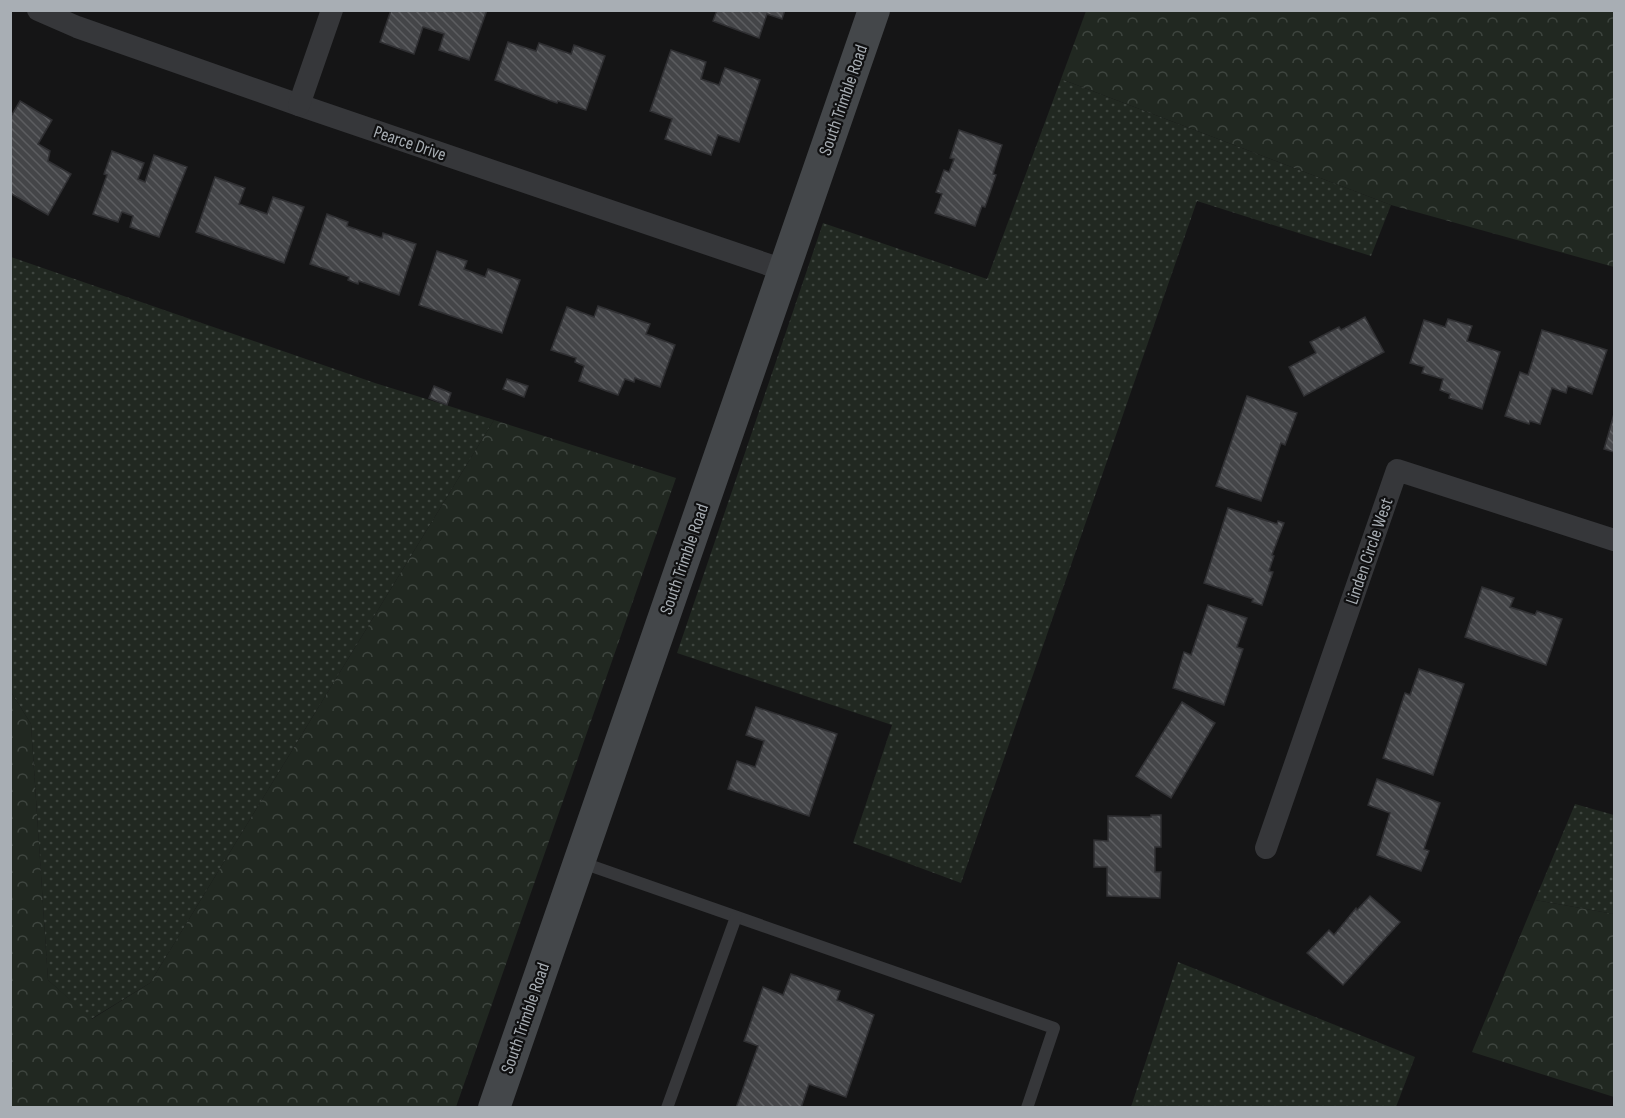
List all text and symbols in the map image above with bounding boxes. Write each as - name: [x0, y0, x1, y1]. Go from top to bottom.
- street label: South Trimble Road: [815, 42, 872, 158]
- street label: Pearce Drive: [371, 121, 449, 166]
- street label: Linden Circle West: [1341, 495, 1398, 607]
- street label: South Trimble Road: [656, 501, 713, 617]
- street label: South Trimble Road: [497, 960, 554, 1076]

